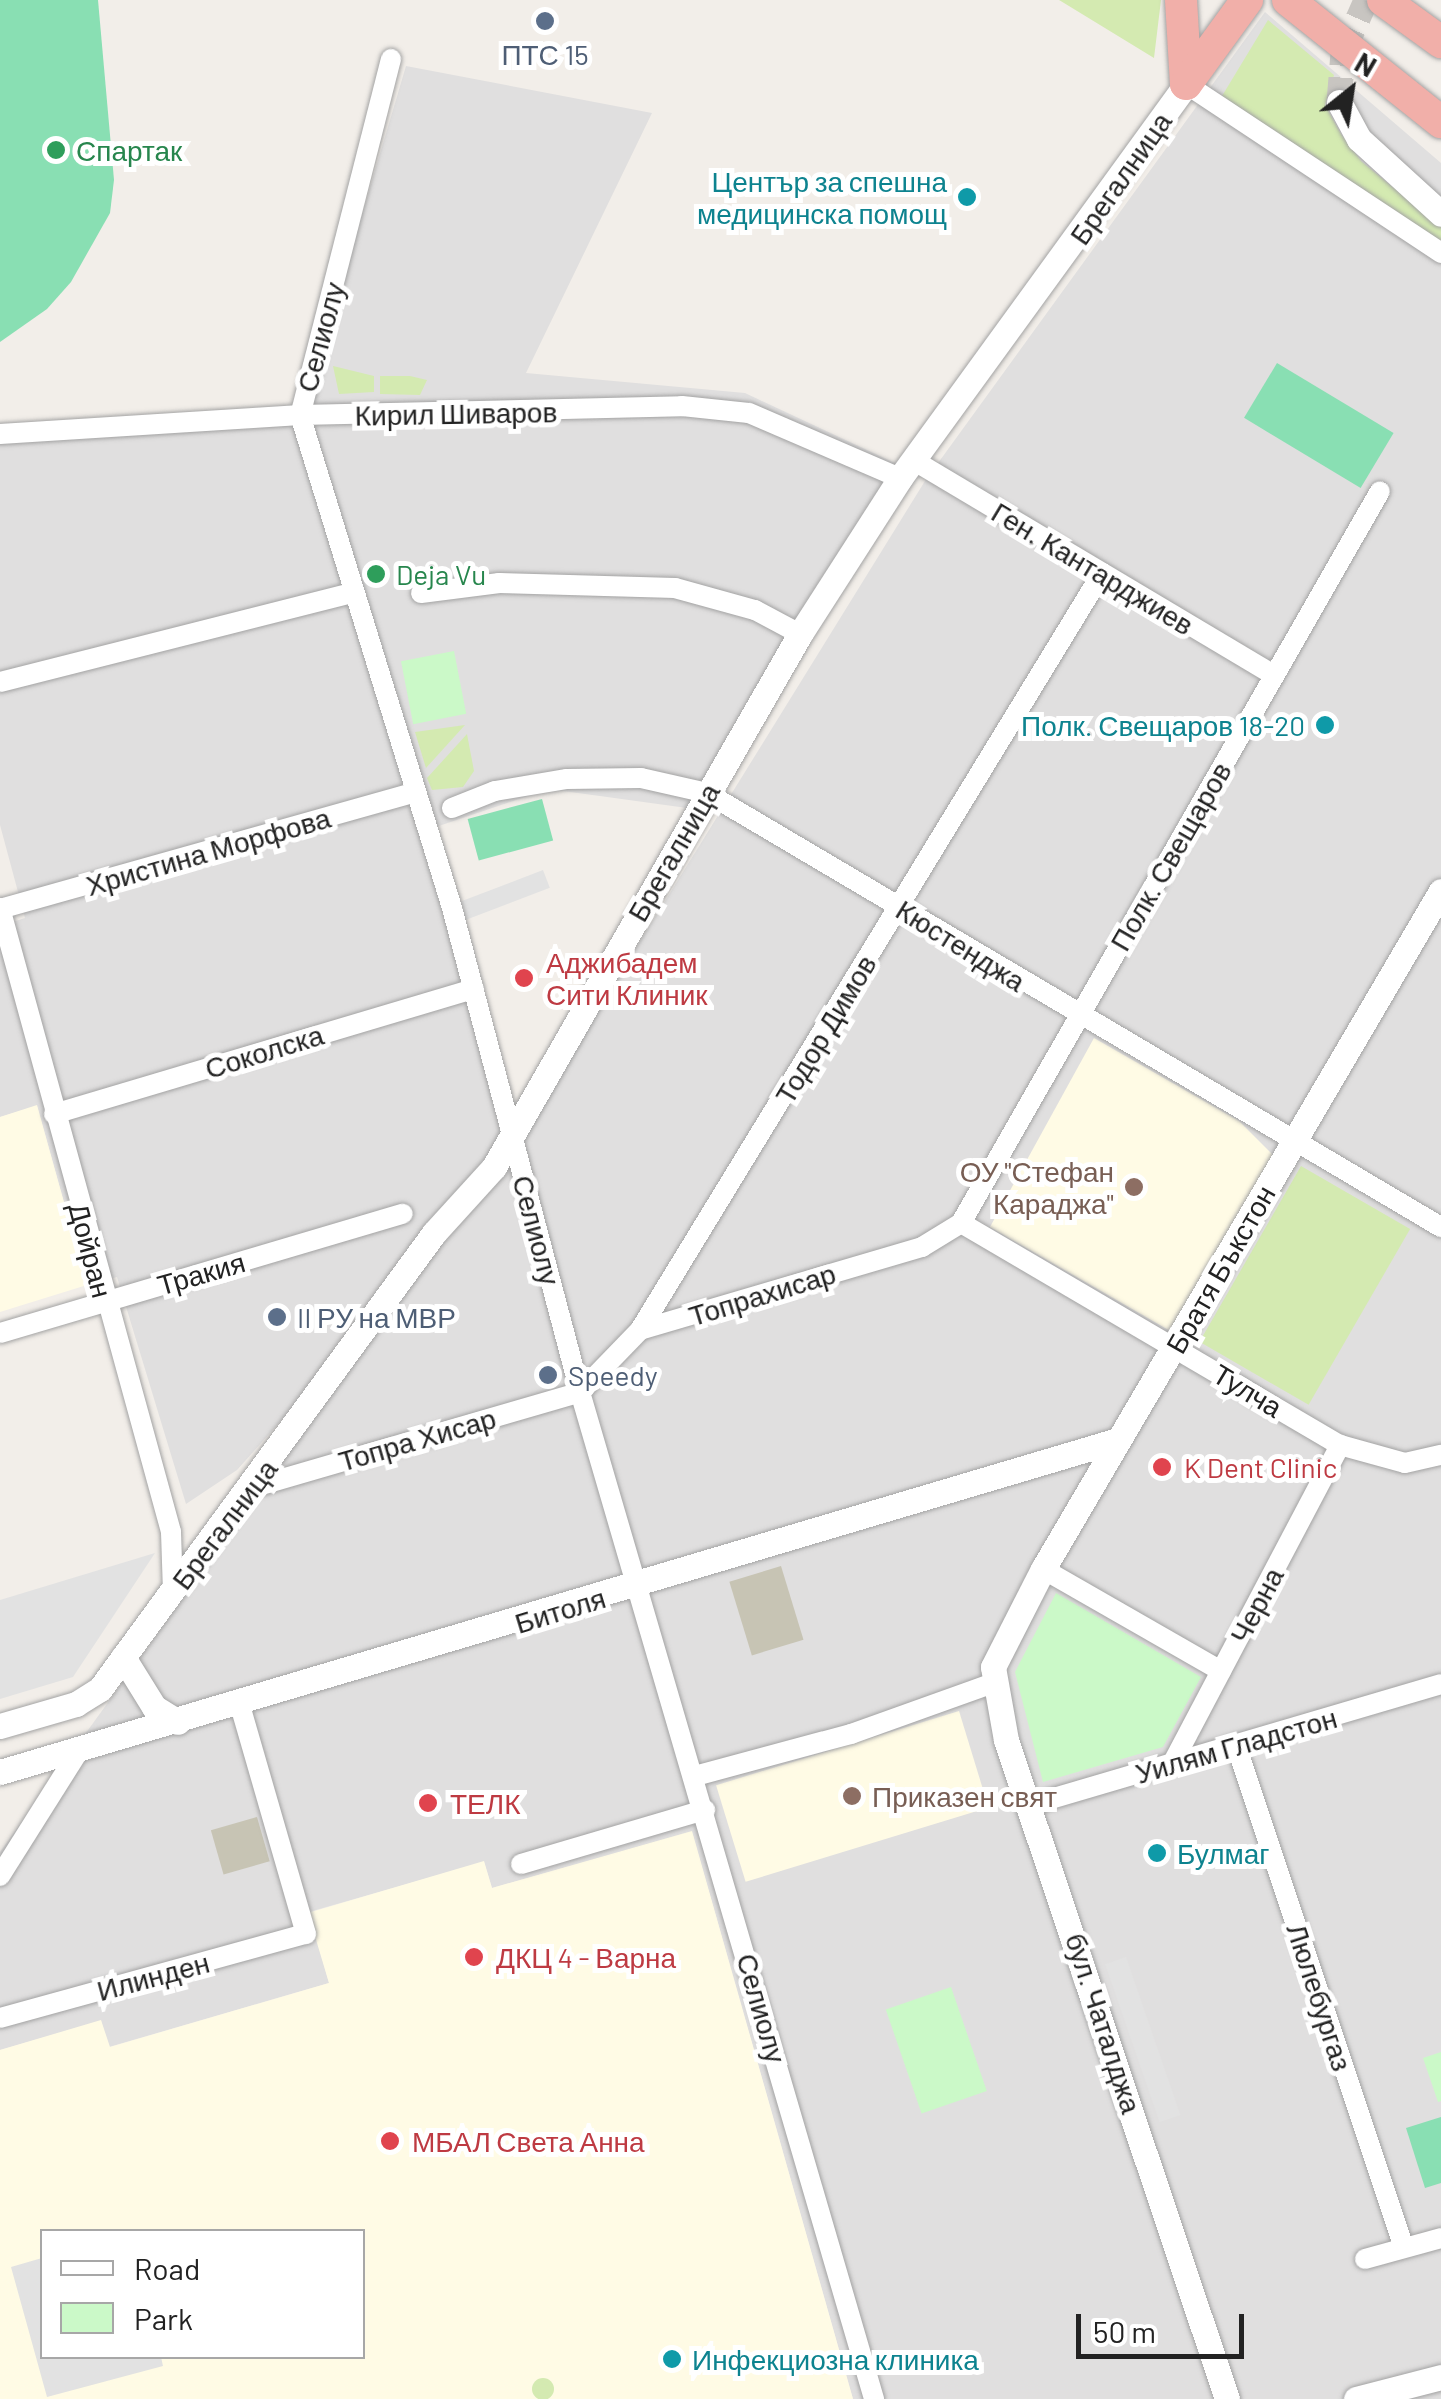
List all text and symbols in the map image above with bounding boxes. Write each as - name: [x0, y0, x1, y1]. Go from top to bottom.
- marker: ПТС 15: [534, 10, 556, 32]
- place label: ПТС 15: [501, 37, 589, 71]
- north arrow: [1301, 40, 1401, 140]
- text: N: [1349, 45, 1383, 83]
- street label: Брегалница: [1062, 105, 1178, 251]
- place label: Спартак: [76, 133, 182, 167]
- marker: Спартак: [45, 139, 67, 161]
- place label: Център за спешна медицинска помощ: [697, 164, 947, 230]
- marker: Център за спешна медицинска помощ: [956, 186, 978, 208]
- street label: Селиолу: [289, 278, 351, 396]
- street label: Кирил Шиваров: [354, 394, 558, 432]
- street label: Ген. Кантарджиев: [986, 495, 1200, 641]
- place label: Deja Vu: [396, 557, 486, 591]
- marker: Deja Vu: [365, 563, 387, 585]
- place label: Полк. Свещаров 18-20: [1021, 708, 1305, 742]
- marker: Полк. Свещаров 18-20: [1314, 714, 1336, 736]
- street label: Полк. Свещаров: [1102, 756, 1238, 956]
- street label: Брегалница: [620, 777, 726, 927]
- street label: Христина Морфова: [82, 800, 334, 902]
- street label: Кюстенджа: [890, 892, 1032, 998]
- place label: Аджибадем Сити Клиник: [546, 945, 708, 1011]
- street label: Тодор Димов: [768, 949, 882, 1109]
- marker: Аджибадем Сити Клиник: [511, 965, 537, 991]
- street label: Соколска: [201, 1017, 327, 1085]
- place label: ОУ "Стефан Караджа": [960, 1154, 1114, 1220]
- street label: Селиолу: [506, 1171, 568, 1289]
- marker: ОУ "Стефан Караджа": [1123, 1176, 1145, 1198]
- street label: Братя Бъкстон: [1158, 1179, 1282, 1359]
- street label: Дойран: [62, 1199, 120, 1301]
- street label: Тракия: [153, 1244, 249, 1302]
- street label: Топрахисар: [685, 1256, 839, 1332]
- place label: II РУ на МВР: [297, 1300, 456, 1334]
- marker: II РУ на МВР: [266, 1306, 288, 1328]
- street label: Тулча: [1207, 1356, 1289, 1424]
- place label: Speedy: [568, 1358, 658, 1392]
- marker: Speedy: [537, 1364, 559, 1386]
- street label: Топра Хисар: [335, 1401, 499, 1477]
- place label: K Dent Clinic: [1184, 1450, 1337, 1484]
- street label: Брегалница: [164, 1452, 284, 1596]
- marker: K Dent Clinic: [1149, 1454, 1175, 1480]
- street label: Черна: [1222, 1561, 1290, 1649]
- street label: Битоля: [511, 1580, 609, 1640]
- street label: Уилям Гладстон: [1131, 1700, 1341, 1790]
- place label: Приказен свят: [872, 1779, 1057, 1813]
- marker: Приказен свят: [841, 1785, 863, 1807]
- place label: ТЕЛК: [450, 1786, 520, 1820]
- marker: ТЕЛК: [415, 1790, 441, 1816]
- place label: Булмаг: [1177, 1836, 1270, 1870]
- marker: Булмаг: [1146, 1842, 1168, 1864]
- street label: Люлебургаз: [1280, 1919, 1360, 2075]
- street label: бул. Чаталджа: [1059, 1929, 1149, 2117]
- place label: ДКЦ 4 - Варна: [496, 1940, 676, 1974]
- marker: ДКЦ 4 - Варна: [461, 1944, 487, 1970]
- street label: Илинден: [93, 1945, 213, 2007]
- street label: Селиолу: [730, 1949, 794, 2067]
- place label: МБАЛ Света Анна: [412, 2124, 645, 2158]
- marker: МБАЛ Света Анна: [377, 2128, 403, 2154]
- legend: [40, 2229, 365, 2359]
- text: Road: [134, 2250, 200, 2286]
- scale bar: [1081, 2294, 1248, 2356]
- text: Park: [134, 2300, 193, 2336]
- text: 50 m: [1093, 2313, 1156, 2349]
- place label: Инфекциозна клиника: [692, 2342, 979, 2376]
- marker: Инфекциозна клиника: [661, 2348, 683, 2370]

